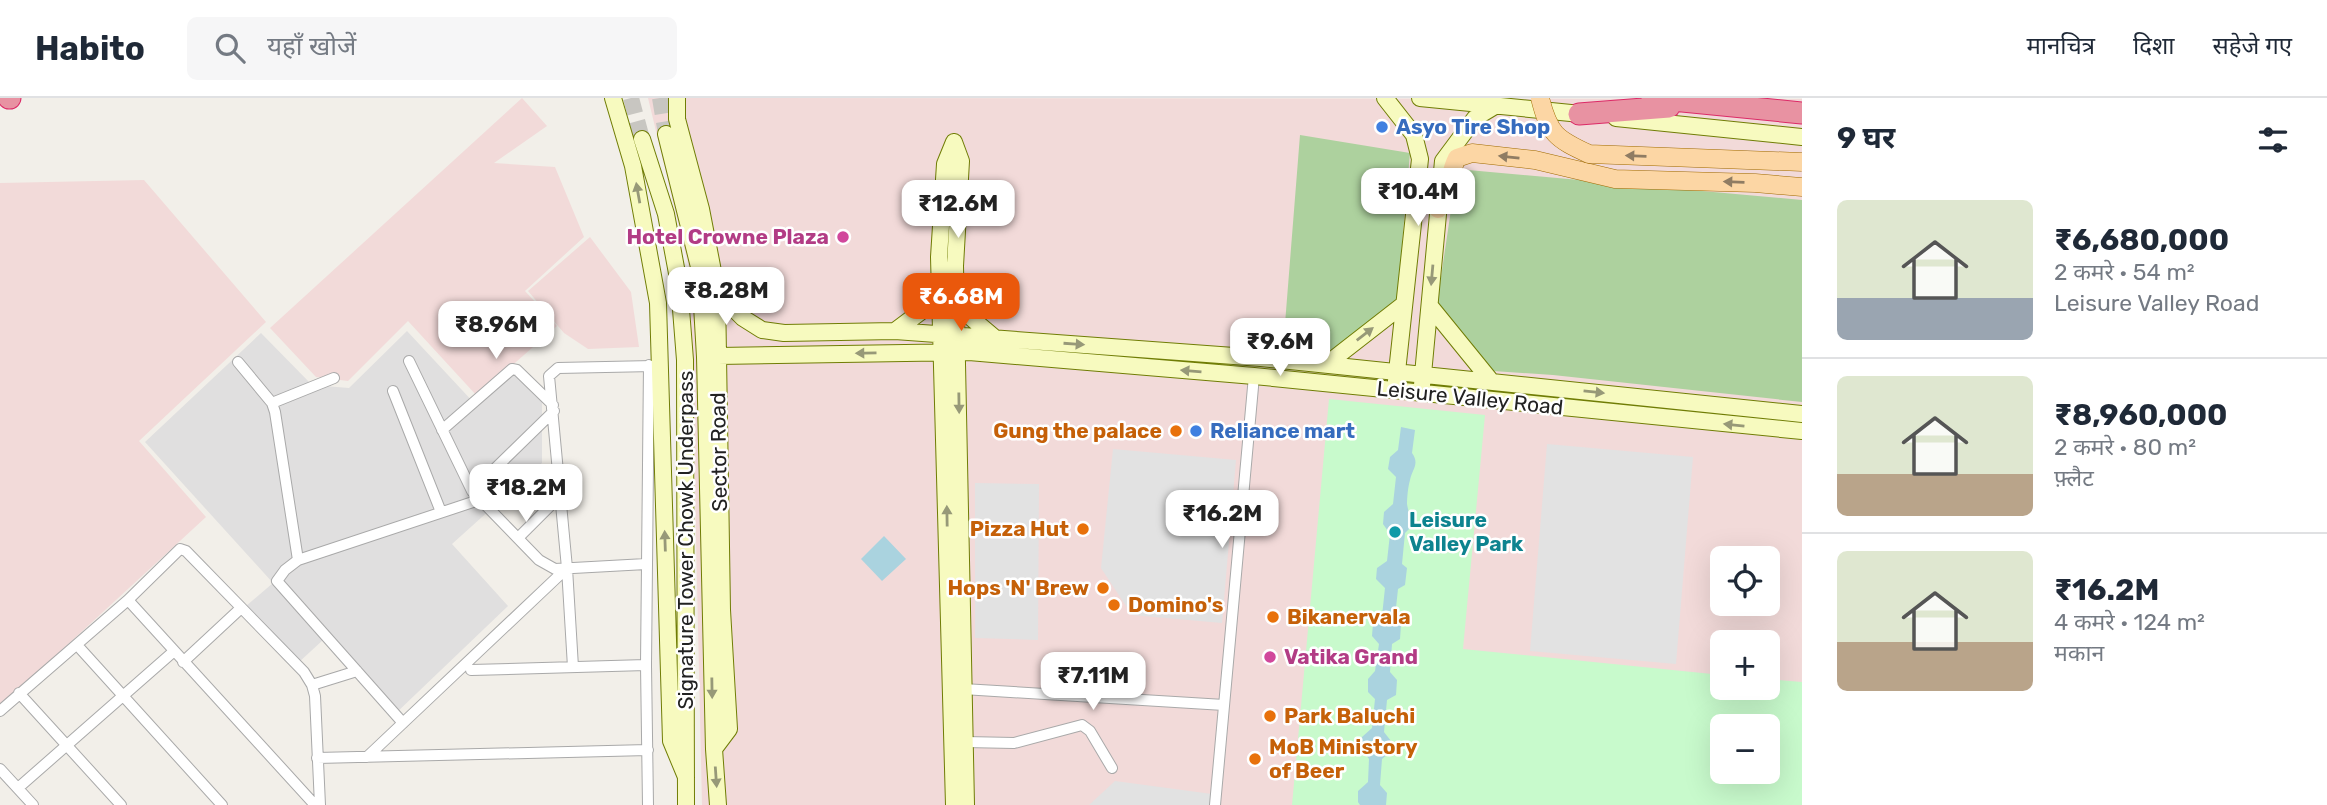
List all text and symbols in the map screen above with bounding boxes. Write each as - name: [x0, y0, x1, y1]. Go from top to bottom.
- search box: [187, 17, 677, 80]
- text: Habito: [35, 29, 145, 68]
- icon: search: [211, 29, 249, 67]
- text: यहाँ खोजें: [267, 31, 356, 62]
- text: मानचित्र: [2026, 32, 2095, 60]
- text: दिशा: [2133, 32, 2175, 60]
- text: सहेजे गए: [2213, 32, 2292, 60]
- place label: Asyo Tire Shop: [1396, 114, 1550, 139]
- marker: Asyo Tire Shop: [1374, 119, 1390, 135]
- text: 9 घर: [1837, 120, 1895, 156]
- icon: filters: [2254, 121, 2292, 159]
- one-way arrow: [1625, 151, 1647, 162]
- one-way arrow: [1498, 152, 1520, 163]
- pin: ₹10.4M: [1361, 169, 1475, 228]
- text: ₹10.4M: [1377, 177, 1459, 205]
- one-way arrow: [1723, 177, 1745, 188]
- pin: ₹12.6M: [901, 180, 1015, 240]
- one-way arrow: [632, 182, 643, 204]
- text: ₹12.6M: [918, 189, 998, 217]
- text: ₹6,680,000: [2054, 222, 2229, 258]
- place label: Hotel Crowne Plaza: [626, 224, 829, 249]
- icon: home: [1893, 228, 1977, 312]
- marker: Hotel Crowne Plaza: [835, 229, 851, 245]
- text: 2 कमरे · 54 m²: [2054, 258, 2195, 286]
- one-way arrow: [1426, 264, 1437, 286]
- pin: ₹8.28M: [669, 268, 783, 327]
- pin: ₹6.68M: [904, 274, 1018, 333]
- text: ₹8.28M: [683, 276, 769, 304]
- text: ₹6.68M: [919, 282, 1003, 310]
- text: Leisure Valley Road: [2054, 289, 2259, 317]
- pin: ₹8.96M: [439, 302, 553, 361]
- text: ₹8.96M: [454, 310, 538, 338]
- pin: ₹9.6M: [1231, 318, 1329, 378]
- text: ₹9.6M: [1246, 327, 1314, 355]
- one-way arrow: [1356, 327, 1374, 342]
- one-way arrow: [1064, 339, 1086, 350]
- one-way arrow: [855, 347, 877, 358]
- one-way arrow: [1180, 365, 1202, 376]
- street label: Signature Tower Chowk Underpass: [673, 370, 698, 710]
- street label: Leisure Valley Road: [1375, 375, 1565, 420]
- one-way arrow: [1583, 387, 1605, 398]
- street label: Sector Road: [705, 392, 732, 512]
- one-way arrow: [953, 392, 964, 414]
- text: ₹8,960,000: [2054, 397, 2227, 433]
- icon: home: [1893, 404, 1977, 488]
- place label: Gung the palace: [993, 418, 1162, 443]
- place label: Reliance mart: [1210, 418, 1355, 443]
- one-way arrow: [1723, 419, 1745, 430]
- marker: Gung the palace: [1168, 423, 1184, 439]
- marker: Reliance mart: [1188, 423, 1204, 439]
- text: 2 कमरे · 80 m²: [2054, 433, 2196, 461]
- pin: ₹18.2M: [469, 464, 583, 524]
- text: फ़्लैट: [2054, 464, 2094, 492]
- text: ₹18.2M: [485, 473, 567, 501]
- pin: ₹16.2M: [1165, 490, 1279, 550]
- text: ₹16.2M: [1182, 499, 1262, 527]
- one-way arrow: [941, 505, 953, 527]
- place label: Leisure Valley Park: [1409, 507, 1524, 556]
- place label: Pizza Hut: [970, 516, 1069, 541]
- marker: Pizza Hut: [1075, 521, 1091, 537]
- marker: Leisure Valley Park: [1387, 524, 1403, 540]
- one-way arrow: [659, 530, 670, 552]
- map controls: [1710, 546, 1780, 784]
- button: locate: [1710, 546, 1780, 616]
- text: ₹16.2M: [2054, 572, 2159, 608]
- place label: Hops 'N' Brew: [947, 575, 1089, 600]
- icon: home: [1893, 579, 1977, 663]
- marker: Hops 'N' Brew: [1095, 580, 1111, 596]
- place label: Domino's: [1128, 592, 1223, 617]
- marker: Domino's: [1106, 597, 1122, 613]
- place label: Bikanervala: [1287, 604, 1411, 629]
- text: 4 कमरे · 124 m²: [2054, 608, 2205, 636]
- marker: Bikanervala: [1265, 609, 1281, 625]
- button: +: [1710, 630, 1780, 700]
- text: मकान: [2054, 639, 2104, 667]
- place label: Vatika Grand: [1284, 644, 1418, 669]
- marker: Vatika Grand: [1262, 649, 1278, 665]
- pin: ₹7.11M: [1036, 652, 1150, 712]
- text: ₹7.11M: [1057, 661, 1129, 689]
- one-way arrow: [707, 677, 718, 699]
- place label: Park Baluchi: [1284, 703, 1415, 728]
- marker: Park Baluchi: [1262, 708, 1278, 724]
- button: −: [1710, 714, 1780, 784]
- place label: MoB Ministory of Beer: [1269, 734, 1418, 783]
- marker: MoB Ministory of Beer: [1247, 751, 1263, 767]
- one-way arrow: [710, 766, 721, 788]

